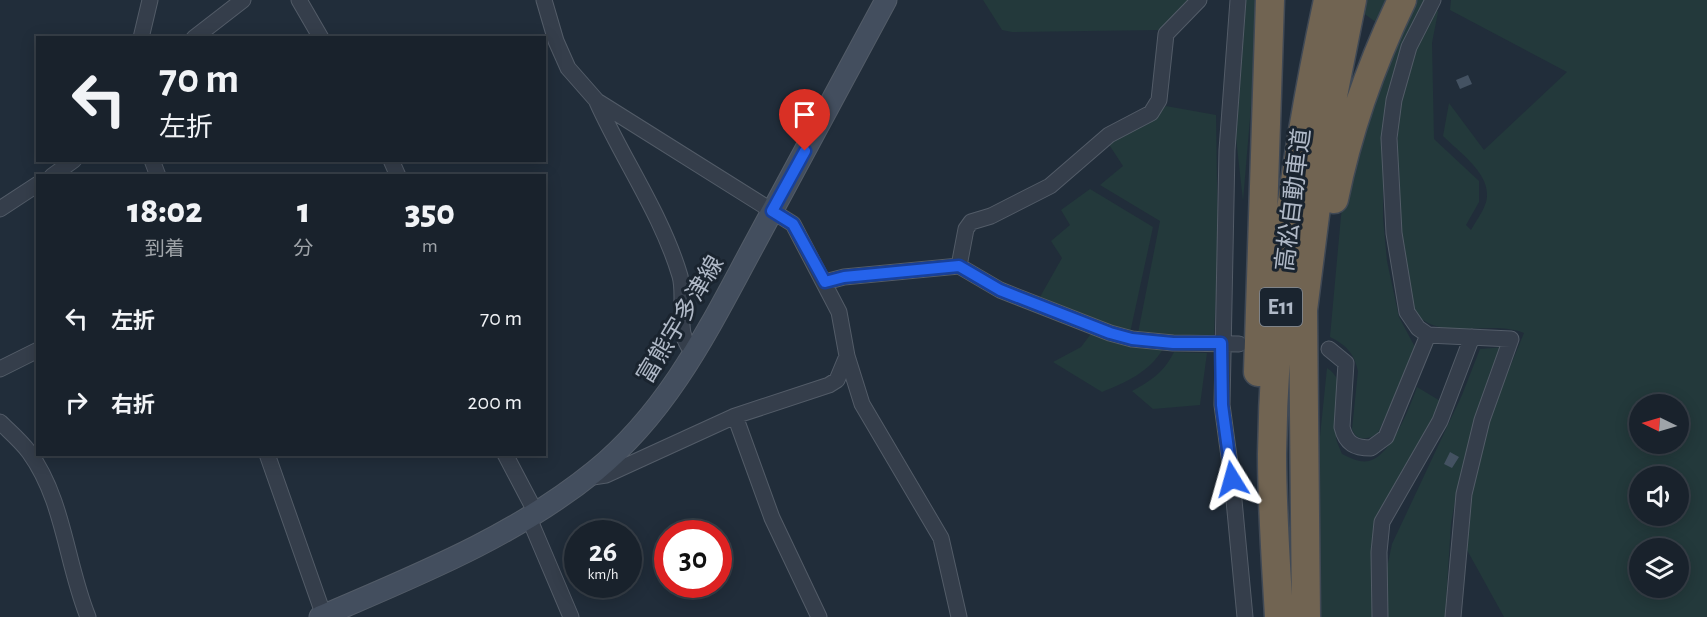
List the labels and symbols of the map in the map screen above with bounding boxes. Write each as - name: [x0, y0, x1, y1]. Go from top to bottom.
- pin: [779, 89, 830, 151]
- street label: 高松自動車道: [1271, 127, 1315, 273]
- street label: 富熊宇多津線: [632, 251, 728, 388]
- road number: E11: [1260, 288, 1302, 326]
- north arrow: [1629, 394, 1689, 454]
- position arrow: [1200, 447, 1264, 511]
- speed limit sign: 30: [654, 520, 732, 598]

